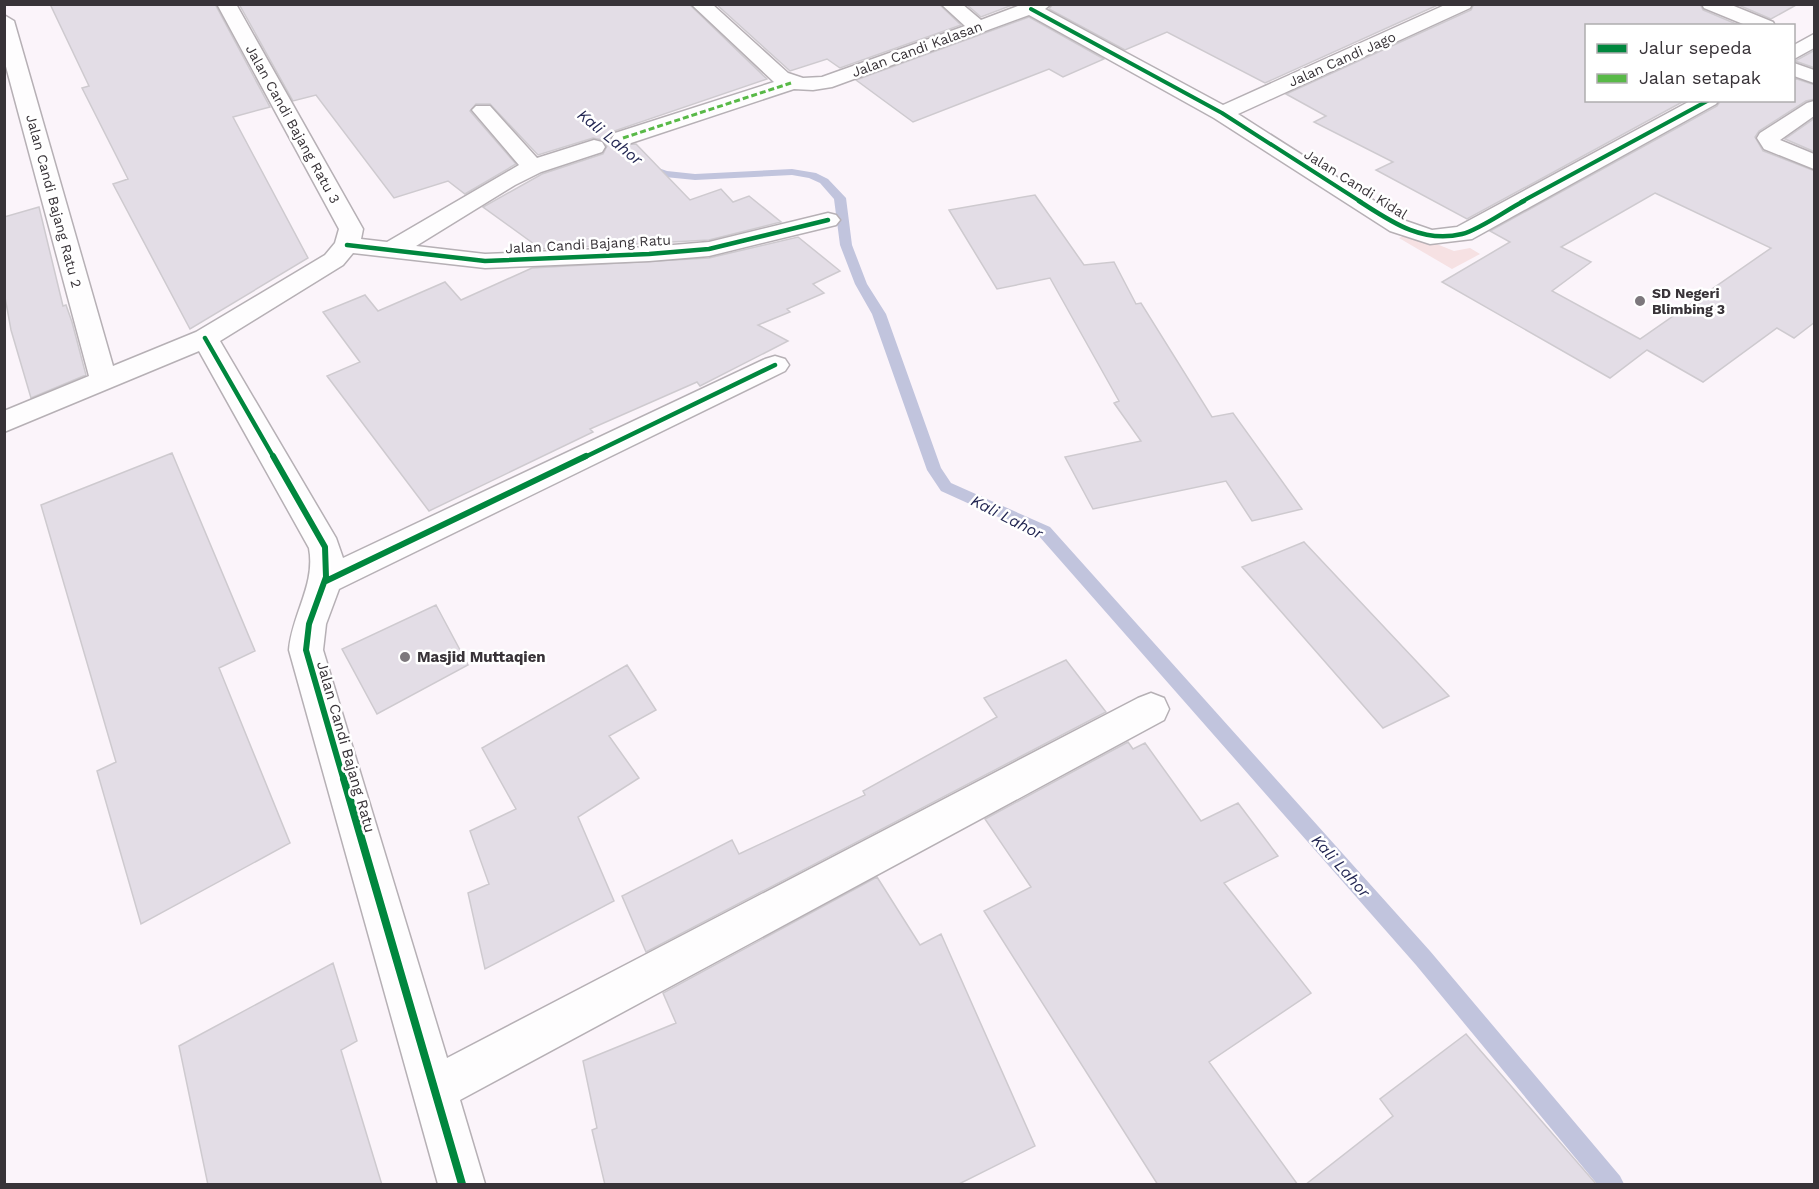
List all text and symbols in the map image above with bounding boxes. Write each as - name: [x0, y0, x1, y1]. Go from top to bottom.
- street label: Jalan Candi Kalasan: [850, 18, 984, 80]
- legend: [1585, 24, 1795, 102]
- street label: Jalan Candi Jago: [1286, 28, 1398, 90]
- text: Jalur sepeda: [1639, 37, 1752, 58]
- street label: Jalan Candi Bajang Ratu 3: [243, 42, 343, 206]
- text: Jalan setapak: [1639, 67, 1761, 88]
- water label: Kali Lahor: [574, 105, 647, 169]
- street label: Jalan Candi Bajang Ratu 2: [23, 113, 85, 289]
- street label: Jalan Candi Kidal: [1301, 146, 1411, 223]
- street label: Jalan Candi Bajang Ratu: [505, 232, 671, 256]
- place label: SD Negeri Blimbing 3: [1652, 285, 1725, 317]
- marker: SD Negeri Blimbing 3: [1633, 294, 1647, 308]
- water label: Kali Lahor: [968, 491, 1047, 544]
- place label: Masjid Muttaqien: [417, 648, 546, 666]
- marker: Masjid Muttaqien: [398, 650, 412, 664]
- street label: Jalan Candi Bajang Ratu: [313, 659, 379, 835]
- water label: Kali Lahor: [1308, 831, 1375, 902]

